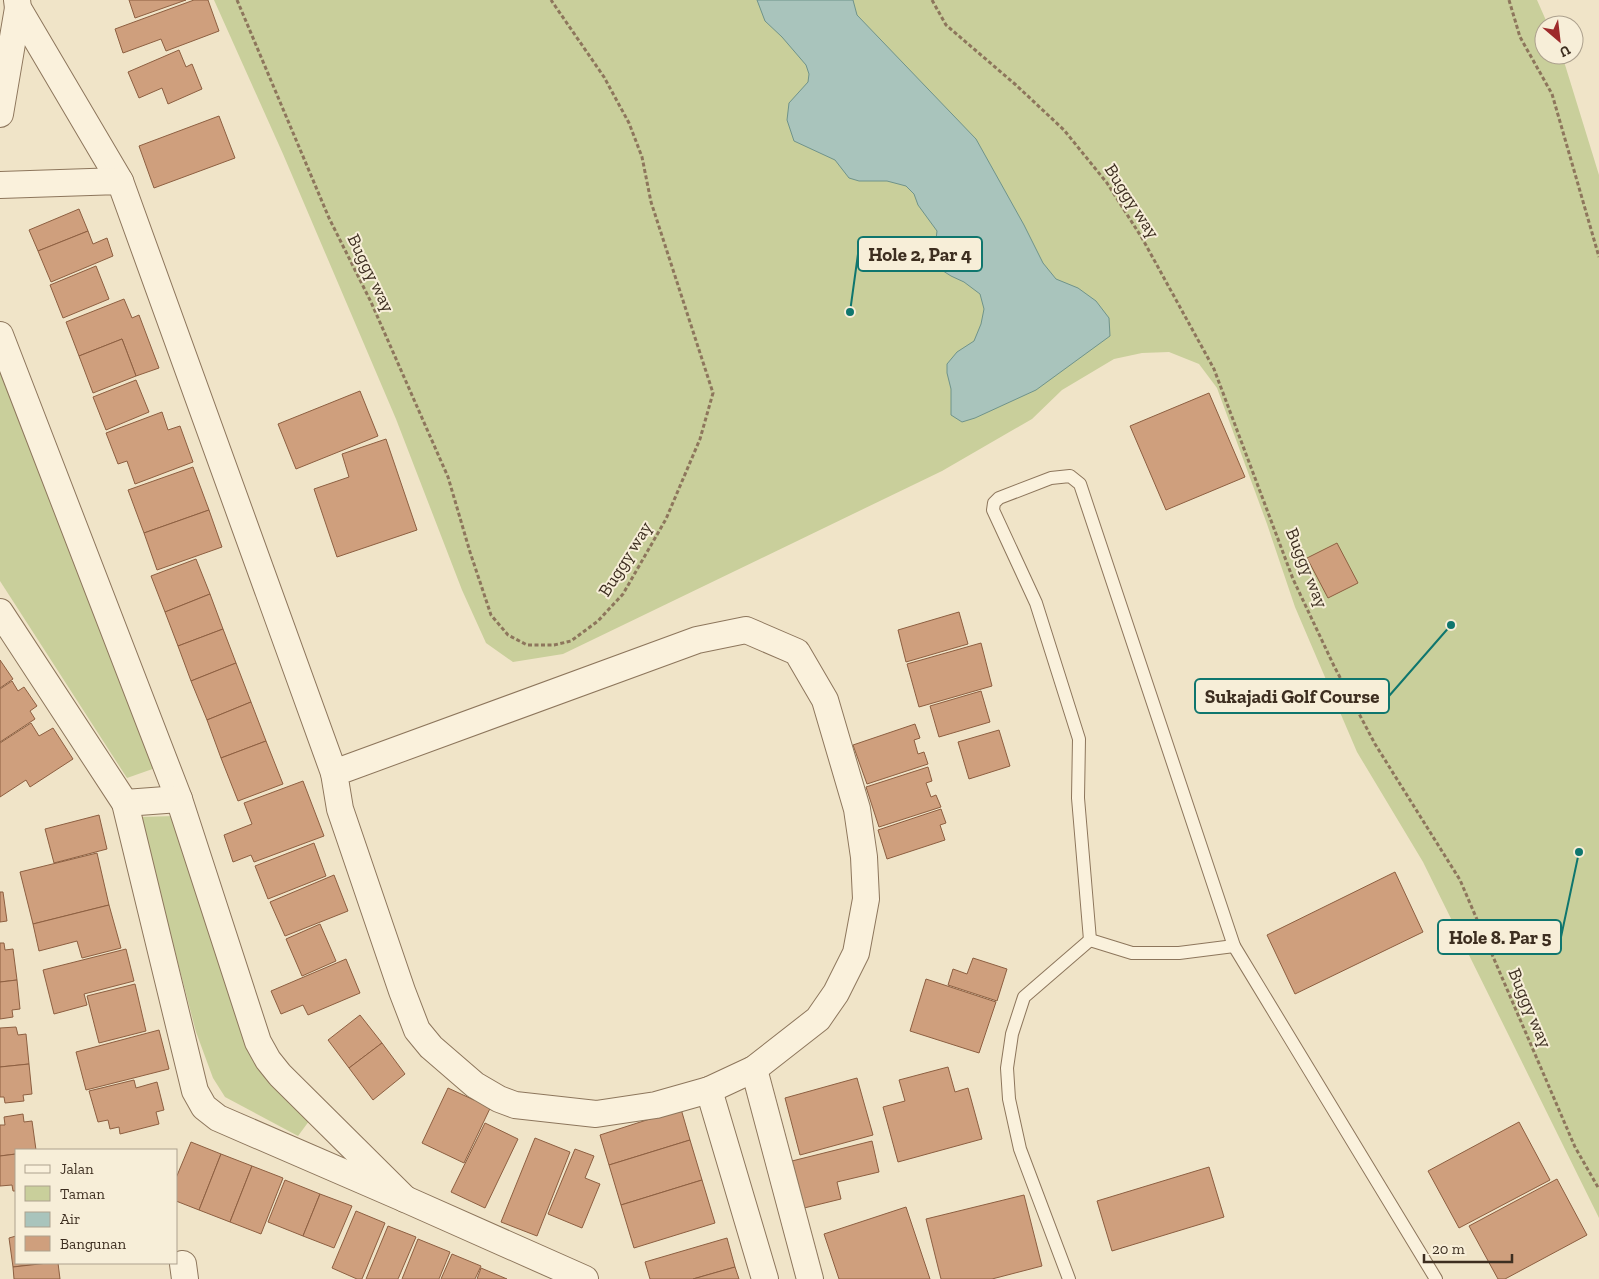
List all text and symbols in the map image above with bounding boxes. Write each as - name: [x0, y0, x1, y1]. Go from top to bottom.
- north arrow: [1534, 15, 1584, 65]
- text: U: [1556, 41, 1573, 61]
- street label: Buggy way: [1100, 160, 1165, 243]
- street label: Buggy way: [343, 230, 400, 316]
- callout: Hole 2, Par 4: [858, 237, 982, 271]
- text: Hole 2, Par 4: [868, 243, 972, 266]
- street label: Buggy way: [593, 517, 657, 601]
- street label: Buggy way: [1281, 525, 1333, 612]
- callout: Sukajadi Golf Course: [1195, 679, 1389, 713]
- text: Sukajadi Golf Course: [1205, 685, 1379, 708]
- callout: Hole 8. Par 5: [1438, 920, 1561, 954]
- text: Hole 8. Par 5: [1449, 926, 1551, 949]
- street label: Buggy way: [1503, 965, 1557, 1052]
- legend: [15, 1149, 178, 1264]
- text: Jalan: [60, 1160, 94, 1178]
- text: Taman: [60, 1185, 105, 1203]
- text: Air: [60, 1210, 80, 1228]
- scale bar: [1424, 1232, 1512, 1264]
- text: Bangunan: [60, 1235, 126, 1253]
- text: 20 m: [1432, 1240, 1465, 1258]

